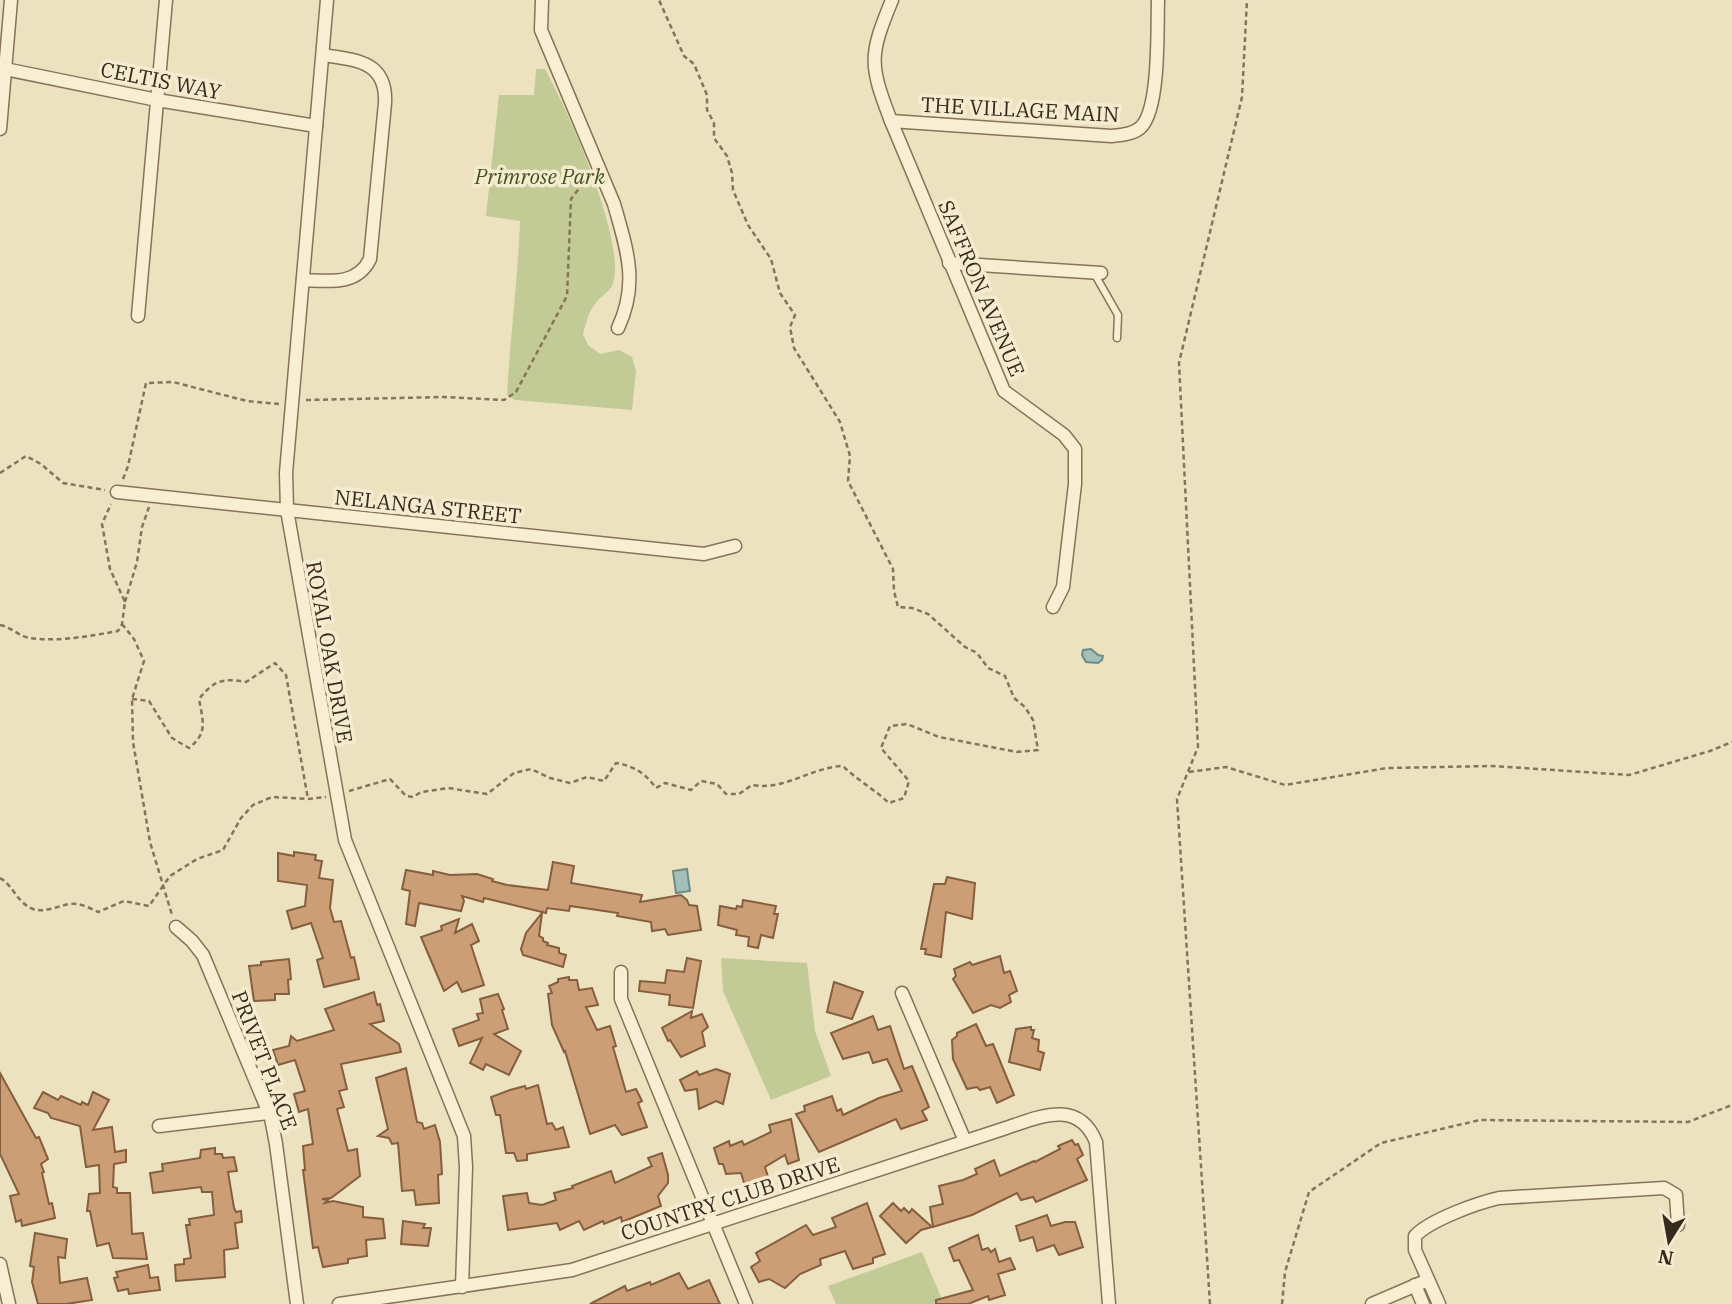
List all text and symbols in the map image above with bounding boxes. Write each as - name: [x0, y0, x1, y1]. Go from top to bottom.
- street label: CELTIS WAY: [98, 55, 224, 105]
- street label: THE VILLAGE MAIN: [920, 90, 1120, 128]
- park label: Primrose Park: [474, 162, 606, 190]
- street label: SAFFRON AVENUE: [932, 196, 1032, 380]
- street label: NELANGA STREET: [333, 482, 523, 530]
- street label: ROYAL OAK DRIVE: [300, 559, 360, 745]
- street label: PRIVET PLACE: [226, 986, 304, 1134]
- street label: COUNTRY CLUB DRIVE: [617, 1149, 843, 1247]
- north arrow: [1634, 1206, 1704, 1276]
- text: N: [1656, 1244, 1675, 1271]

